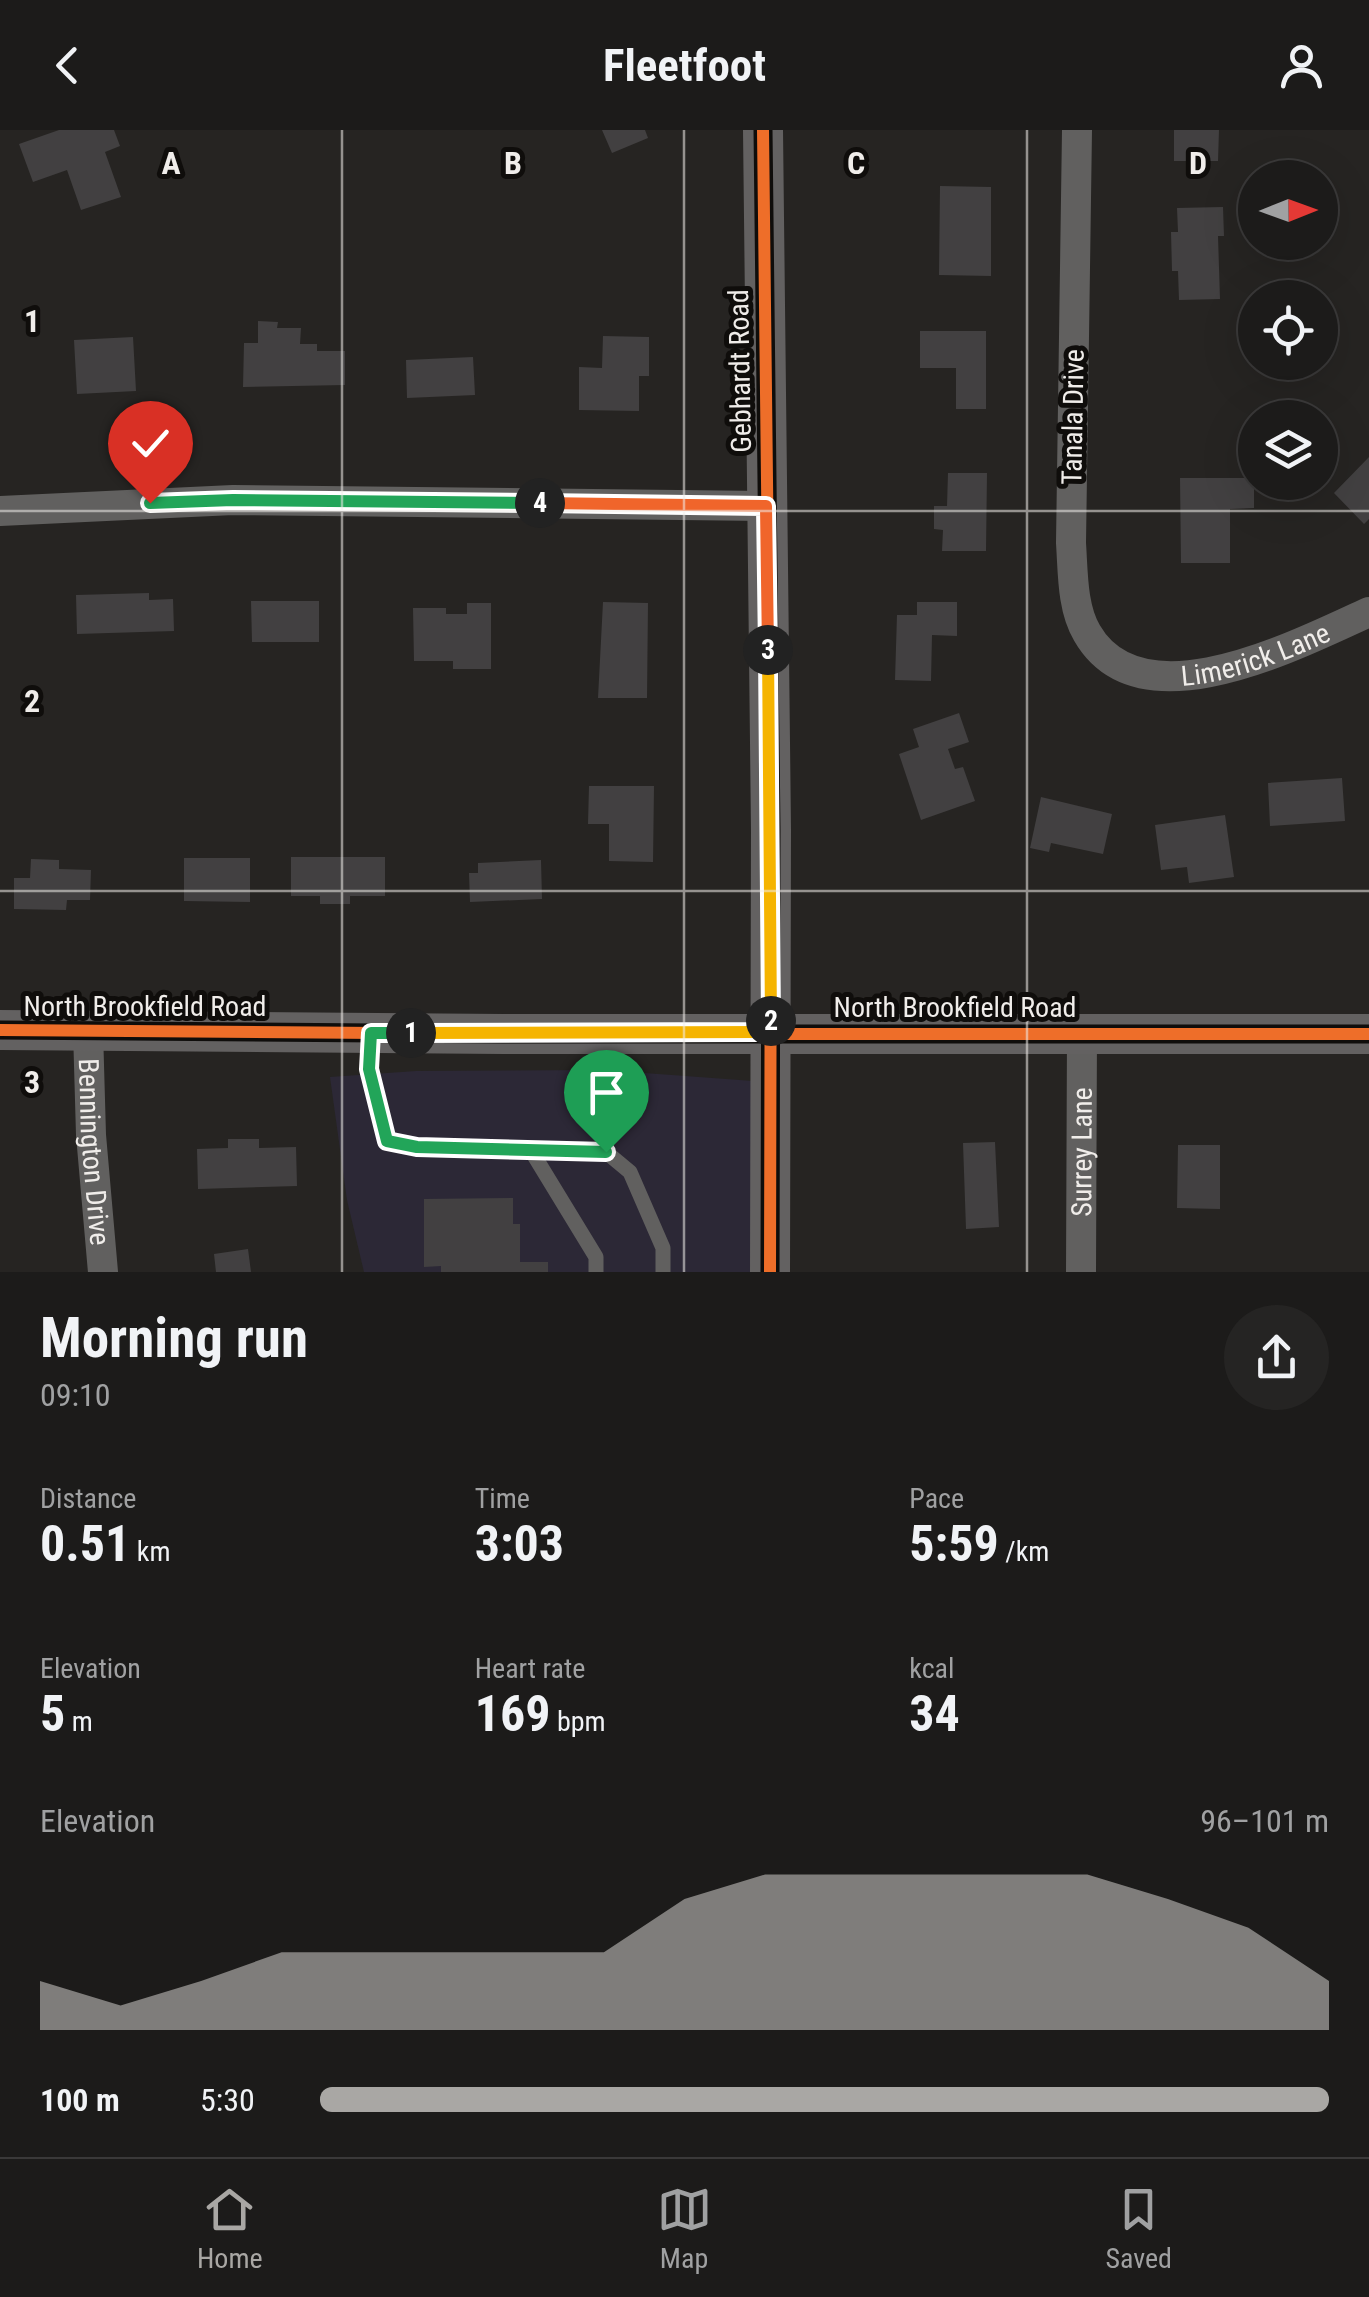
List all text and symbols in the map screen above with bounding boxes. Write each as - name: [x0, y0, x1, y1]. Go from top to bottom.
- icon: back: [40, 38, 95, 93]
- icon: person: [1274, 38, 1329, 93]
- text: Fleetfoot: [603, 39, 766, 92]
- text: A: [161, 144, 181, 182]
- text: B: [504, 144, 522, 182]
- text: C: [847, 144, 865, 182]
- text: D: [1189, 144, 1207, 182]
- north arrow: [1238, 160, 1338, 260]
- map controls: [1238, 160, 1338, 500]
- button: locate: [1238, 280, 1338, 380]
- street label: Gebhardt Road: [722, 289, 758, 453]
- text: 1: [24, 302, 40, 340]
- street label: Tanala Drive: [1055, 349, 1091, 485]
- button: layers: [1238, 400, 1338, 500]
- pin: [108, 401, 193, 504]
- icon: check: [123, 416, 178, 471]
- pin: 4: [515, 478, 565, 528]
- text: 4: [533, 486, 547, 519]
- street label: Limerick Lane: [1179, 616, 1335, 692]
- pin: 3: [743, 625, 793, 675]
- text: 3: [761, 633, 775, 666]
- text: 2: [24, 682, 40, 720]
- street label: North Brookfield Road: [24, 990, 266, 1023]
- street label: North Brookfield Road: [834, 991, 1076, 1024]
- pin: 2: [746, 996, 796, 1046]
- text: 2: [764, 1004, 778, 1037]
- pin: 1: [386, 1008, 436, 1058]
- text: 1: [404, 1016, 418, 1049]
- pin: [564, 1050, 649, 1153]
- street label: Bennington Drive: [72, 1058, 117, 1247]
- text: 3: [24, 1063, 40, 1101]
- icon: arrive: [579, 1065, 634, 1120]
- street label: Surrey Lane: [1065, 1087, 1098, 1217]
- button: share: [1224, 1305, 1329, 1410]
- text: Morning run: [40, 1306, 308, 1370]
- text: 09:10: [40, 1376, 111, 1414]
- text: Distance: [40, 1482, 137, 1515]
- text: Time: [475, 1482, 530, 1515]
- text: Pace: [909, 1482, 964, 1515]
- text: 0.51: [40, 1515, 130, 1573]
- text: 3:03: [475, 1515, 564, 1573]
- text: 5:59: [909, 1515, 999, 1573]
- text: km: [130, 1535, 170, 1568]
- text: /km: [999, 1535, 1049, 1568]
- text: Elevation: [40, 1652, 141, 1685]
- text: Heart rate: [475, 1652, 585, 1685]
- text: kcal: [909, 1652, 954, 1685]
- text: 5: [40, 1685, 65, 1743]
- text: 169: [475, 1685, 550, 1743]
- text: 34: [909, 1685, 960, 1743]
- text: m: [65, 1705, 93, 1738]
- text: bpm: [550, 1705, 606, 1738]
- text: Elevation: [40, 1802, 155, 1840]
- text: 96–101 m: [1200, 1802, 1329, 1840]
- text: 100 m: [40, 2081, 120, 2119]
- text: 5:30: [200, 2081, 255, 2119]
- tab: Home: [197, 2182, 263, 2275]
- tab: Map: [657, 2182, 712, 2275]
- tab: Saved: [1105, 2182, 1172, 2275]

